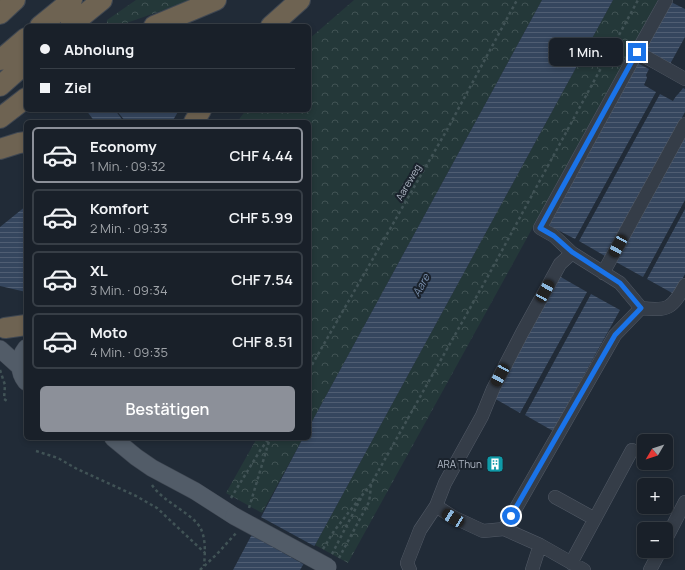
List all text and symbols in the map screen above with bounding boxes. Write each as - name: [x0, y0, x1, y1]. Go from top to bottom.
- callout: 1 Min.: [549, 38, 623, 66]
- text: Abholung: [64, 39, 134, 60]
- text: 1 Min.: [569, 43, 603, 61]
- route end: [628, 43, 646, 61]
- text: Ziel: [64, 77, 91, 98]
- text: Economy: [90, 136, 157, 157]
- icon: car: [42, 137, 78, 173]
- text: CHF 4.44: [230, 145, 293, 166]
- text: 1 Min. · 09:32: [90, 157, 165, 175]
- street label: Aareweg: [392, 161, 424, 203]
- text: Komfort: [90, 198, 149, 219]
- icon: car: [42, 199, 78, 235]
- text: CHF 5.99: [229, 207, 293, 228]
- text: 2 Min. · 09:33: [90, 219, 167, 237]
- car: [607, 233, 629, 259]
- text: XL: [90, 260, 108, 281]
- icon: car: [42, 261, 78, 297]
- text: CHF 7.54: [231, 269, 293, 290]
- water label: Aare: [408, 270, 433, 299]
- car: [534, 278, 556, 304]
- text: 3 Min. · 09:34: [90, 281, 168, 299]
- text: Moto: [90, 322, 127, 343]
- icon: car: [42, 323, 78, 359]
- text: CHF 8.51: [232, 331, 293, 352]
- text: 4 Min. · 09:35: [90, 343, 168, 361]
- car: [489, 362, 511, 388]
- button: Bestätigen: [40, 386, 295, 432]
- north arrow: [637, 434, 673, 470]
- map controls: [637, 434, 673, 558]
- building icon: ARA Thun: [485, 454, 505, 474]
- place label: ARA Thun: [437, 457, 482, 471]
- button: +: [637, 478, 673, 514]
- car: [440, 507, 466, 529]
- route start: [502, 507, 520, 525]
- button: −: [637, 522, 673, 558]

